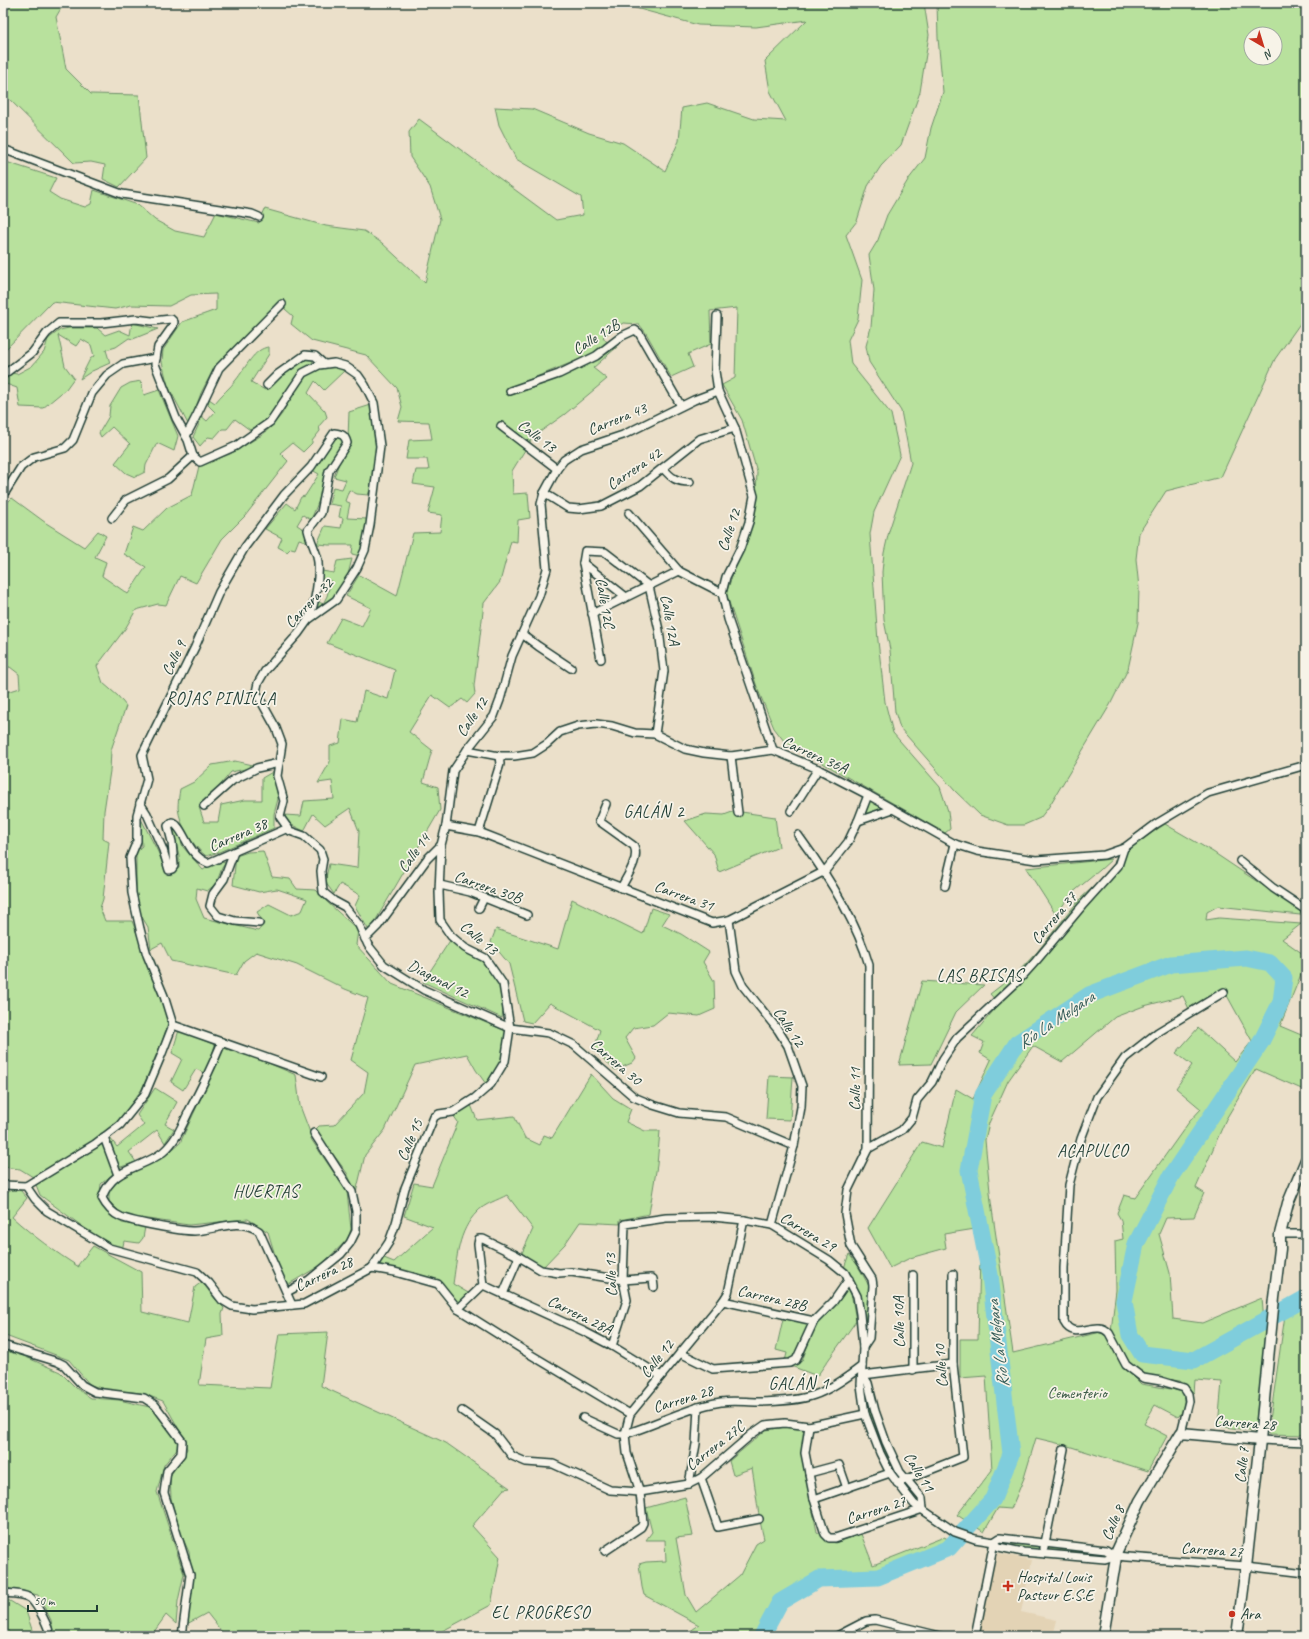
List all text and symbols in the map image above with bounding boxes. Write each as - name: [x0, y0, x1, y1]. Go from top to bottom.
- north arrow: [1243, 26, 1283, 66]
- text: N: [1260, 46, 1276, 63]
- street label: Calle 12B: [569, 314, 625, 359]
- street label: Carrera 43: [585, 397, 651, 440]
- street label: Calle 13: [514, 415, 562, 458]
- street label: Carrera 42: [603, 442, 667, 495]
- street label: Calle 12: [712, 505, 746, 554]
- street label: Carrera 32: [280, 573, 339, 632]
- street label: Calle 12C: [591, 576, 620, 631]
- street label: Calle 12A: [656, 593, 684, 648]
- street label: Calle 9: [157, 636, 192, 679]
- district label: ROJAS PINILLA: [166, 688, 277, 709]
- street label: Calle 12: [452, 692, 493, 741]
- street label: Carrera 36A: [779, 732, 852, 779]
- district label: GALÁN 2: [623, 800, 685, 822]
- street label: Carrera 38: [206, 813, 272, 856]
- street label: Calle 14: [393, 828, 436, 876]
- street label: Carrera 30B: [452, 866, 526, 908]
- street label: Carrera 31: [652, 876, 717, 916]
- street label: Carrera 37: [1026, 887, 1082, 948]
- street label: Calle 13: [456, 916, 503, 961]
- street label: Diagonal 12: [404, 955, 473, 1004]
- district label: LAS BRISAS: [937, 965, 1026, 986]
- water label: Río La Melgara: [1014, 986, 1100, 1053]
- street label: Calle 12: [769, 1003, 810, 1052]
- street label: Carrera 30: [586, 1034, 647, 1091]
- street label: Calle 11: [845, 1066, 865, 1111]
- street label: Calle 15: [392, 1115, 428, 1164]
- district label: ACAPULCO: [1057, 1140, 1130, 1161]
- district label: HUERTAS: [233, 1181, 302, 1202]
- street label: Carrera 29: [776, 1207, 841, 1257]
- street label: Carrera 28: [292, 1251, 358, 1296]
- street label: Calle 13: [600, 1251, 622, 1297]
- street label: Carrera 28B: [736, 1280, 810, 1316]
- street label: Carrera 28A: [544, 1291, 617, 1340]
- street label: Calle 10A: [889, 1295, 909, 1348]
- water label: Río La Melgara: [982, 1297, 1014, 1389]
- street label: Calle 12: [636, 1334, 680, 1382]
- street label: Calle 10: [929, 1342, 952, 1388]
- district label: GALÁN 1: [768, 1372, 830, 1394]
- street label: Carrera 28: [650, 1380, 717, 1418]
- park label: Cementerio: [1047, 1383, 1109, 1403]
- street label: Carrera 28: [1213, 1411, 1278, 1435]
- street label: Carrera 27C: [681, 1416, 750, 1475]
- street label: Calle 7: [1230, 1445, 1254, 1484]
- street label: Calle 11: [899, 1448, 939, 1496]
- street label: Carrera 27: [843, 1491, 909, 1529]
- street label: Calle 8: [1096, 1501, 1130, 1544]
- street label: Carrera 27: [1180, 1538, 1244, 1562]
- place label: Hospital Louis Pasteur E.S.E: [1017, 1567, 1096, 1605]
- marker: Hospital Louis Pasteur E.S.E: [1002, 1580, 1014, 1592]
- scale bar: [28, 1587, 97, 1613]
- text: 50 m: [34, 1593, 56, 1609]
- district label: EL PROGRESO: [492, 1602, 592, 1623]
- place label: Ara: [1240, 1604, 1262, 1624]
- marker: Ara: [1227, 1609, 1237, 1619]

